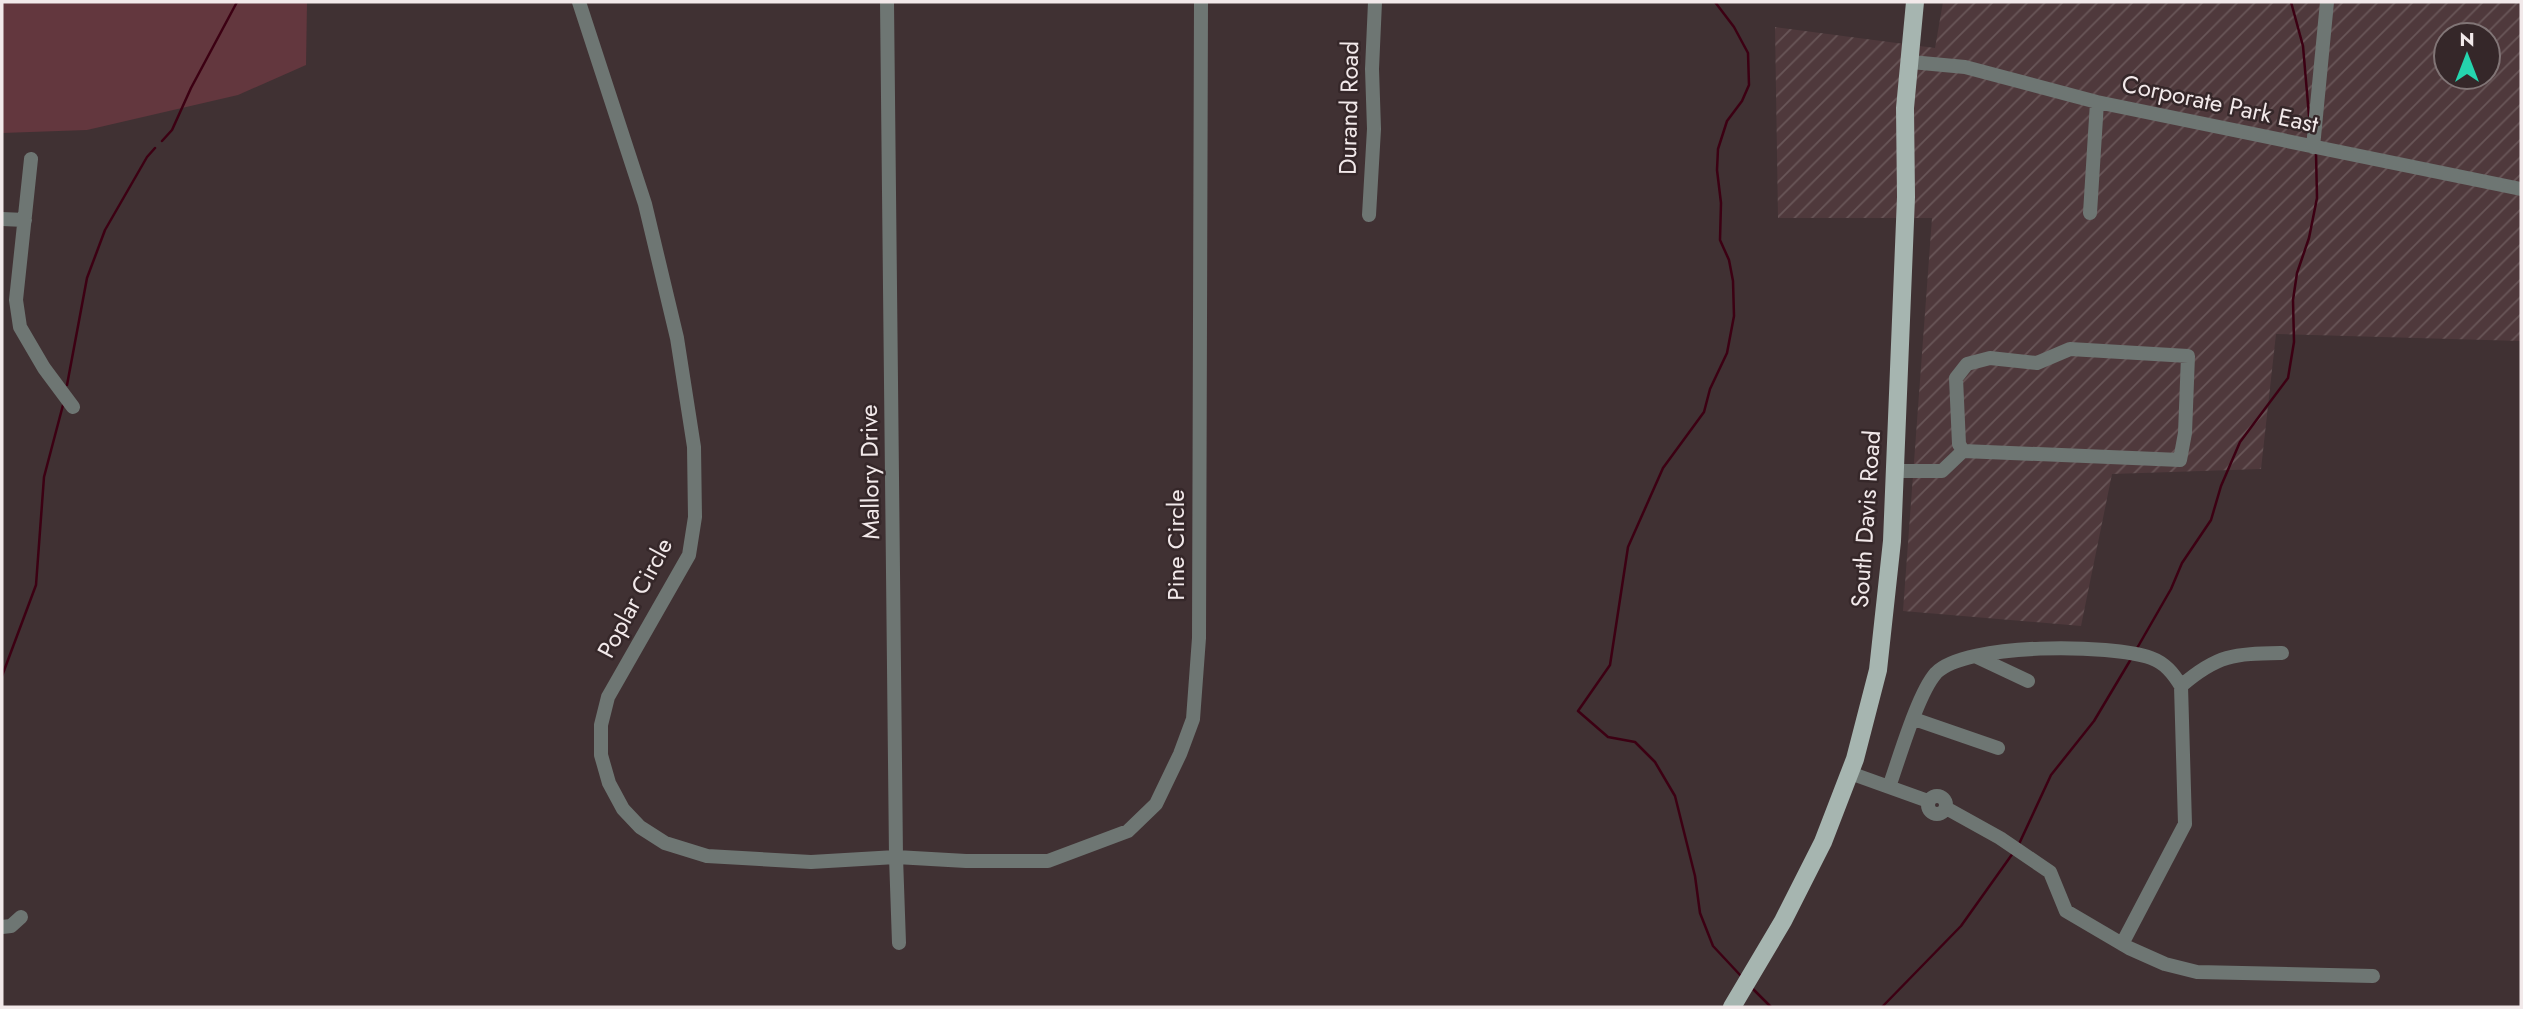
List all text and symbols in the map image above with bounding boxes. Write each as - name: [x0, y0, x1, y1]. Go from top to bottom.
- north arrow: [2432, 21, 2502, 91]
- text: N: [2459, 26, 2475, 53]
- street label: Durand Road: [1330, 41, 1367, 175]
- street label: Corporate Park East: [2119, 66, 2322, 141]
- street label: Mallory Drive: [851, 404, 888, 540]
- street label: South Davis Road: [1842, 429, 1889, 609]
- street label: Pine Circle: [1158, 489, 1193, 601]
- street label: Poplar Circle: [588, 531, 681, 664]

